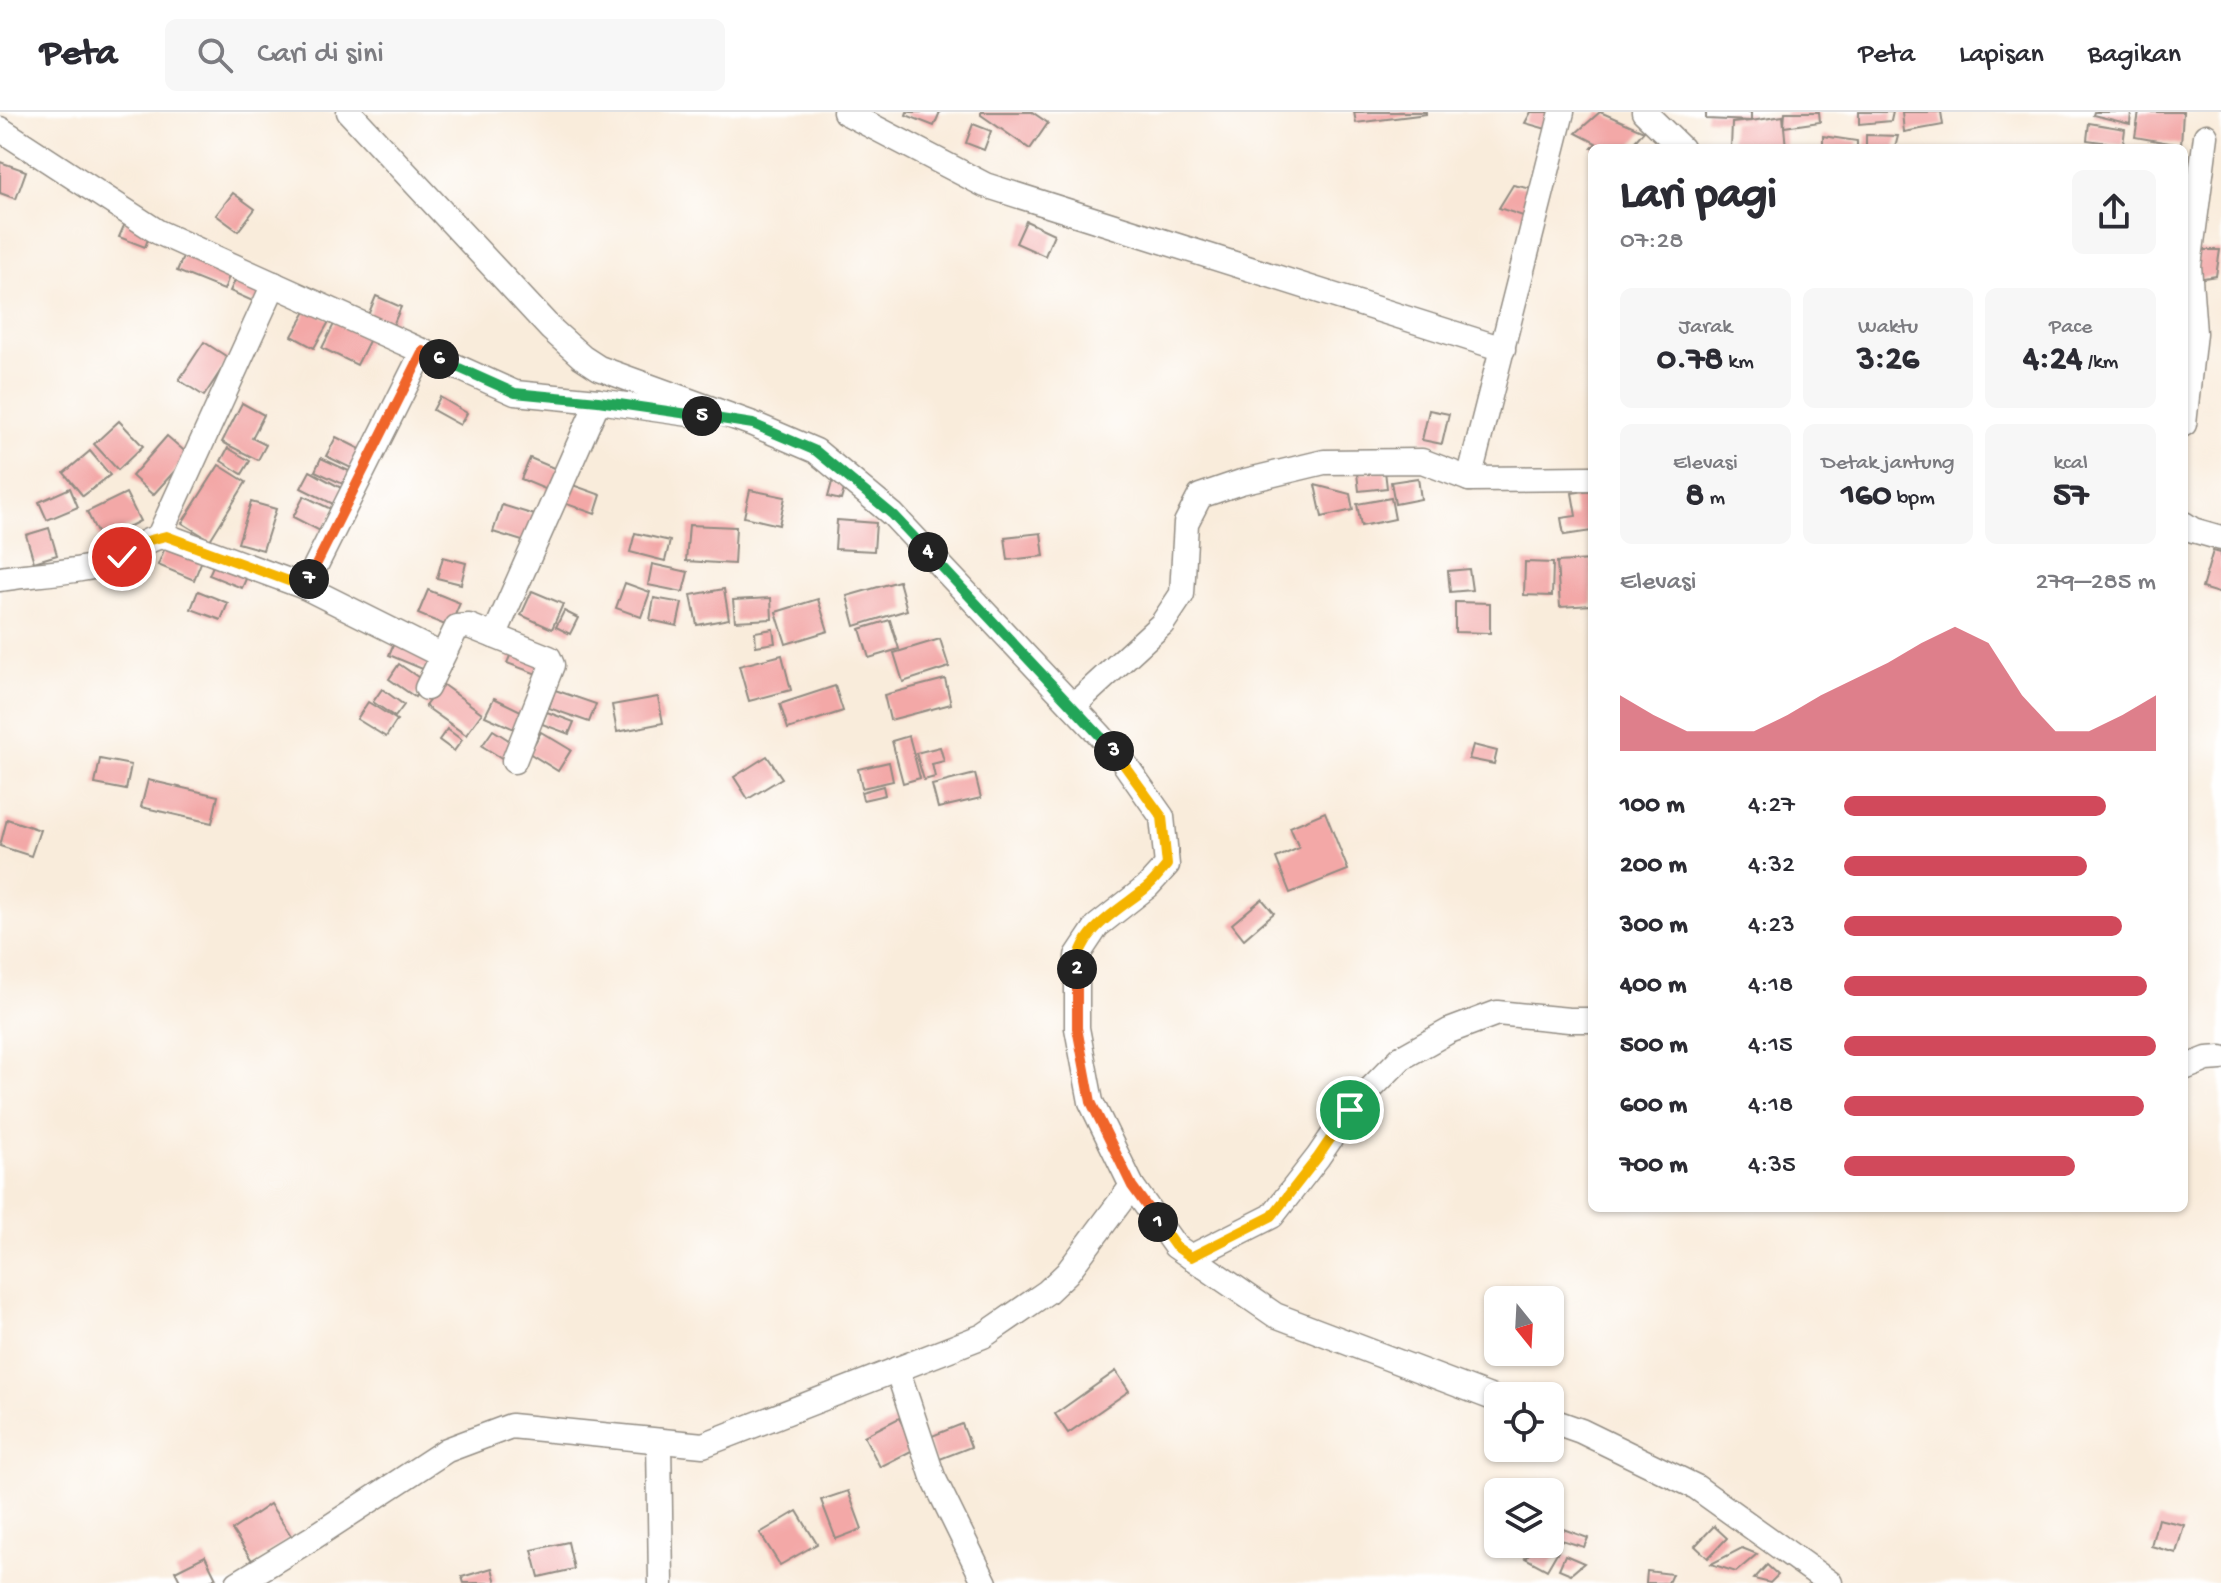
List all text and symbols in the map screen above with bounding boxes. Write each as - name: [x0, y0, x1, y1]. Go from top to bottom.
- search box: [165, 19, 725, 91]
- text: Peta: [40, 33, 117, 77]
- icon: search: [193, 33, 237, 77]
- text: Cari di sini: [257, 38, 384, 73]
- text: Peta: [1858, 39, 1915, 72]
- text: Lapisan: [1959, 39, 2044, 72]
- text: Bagikan: [2088, 39, 2181, 72]
- button: share: [2072, 170, 2156, 254]
- text: Lari pagi: [1620, 171, 1777, 223]
- text: 07:28: [1620, 227, 1683, 258]
- text: Jarak: [1678, 315, 1732, 341]
- text: Waktu: [1858, 315, 1918, 341]
- text: Pace: [2049, 315, 2092, 341]
- pin: 6: [419, 339, 459, 379]
- text: 0.78: [1657, 341, 1723, 381]
- text: 3:26: [1857, 341, 1919, 381]
- text: 4:24: [2023, 341, 2082, 381]
- text: 6: [433, 346, 445, 372]
- text: km: [1723, 350, 1754, 376]
- text: /km: [2082, 350, 2118, 376]
- pin: 5: [682, 396, 722, 436]
- text: 5: [696, 403, 708, 429]
- text: Elevasi: [1673, 451, 1738, 477]
- text: Detak jantung: [1821, 451, 1955, 477]
- text: kcal: [2053, 451, 2088, 477]
- text: 8: [1686, 477, 1704, 517]
- text: 160: [1841, 477, 1891, 517]
- text: 57: [2053, 477, 2088, 517]
- text: m: [1704, 486, 1725, 512]
- text: bpm: [1891, 486, 1935, 512]
- pin: [88, 523, 156, 591]
- pin: 4: [908, 532, 948, 572]
- icon: check: [100, 535, 144, 579]
- text: 4: [923, 539, 933, 565]
- pin: 7: [289, 559, 329, 599]
- text: 7: [303, 566, 315, 592]
- text: Elevasi: [1620, 568, 1696, 599]
- text: 279–285 m: [2035, 568, 2156, 599]
- pin: 3: [1094, 731, 1134, 771]
- text: 3: [1108, 738, 1120, 764]
- text: 100 m: [1620, 791, 1685, 822]
- text: 4:27: [1748, 791, 1795, 822]
- text: 200 m: [1620, 851, 1687, 882]
- text: 4:32: [1748, 851, 1795, 882]
- text: 300 m: [1620, 911, 1688, 942]
- text: 4:23: [1748, 911, 1795, 942]
- pin: 2: [1057, 949, 1097, 989]
- text: 2: [1072, 956, 1082, 982]
- text: 400 m: [1620, 971, 1686, 1002]
- text: 4:18: [1748, 971, 1793, 1002]
- text: 500 m: [1620, 1031, 1688, 1062]
- text: 4:15: [1748, 1031, 1793, 1062]
- pin: [1316, 1076, 1384, 1144]
- icon: arrive: [1328, 1088, 1372, 1132]
- text: 600 m: [1620, 1091, 1687, 1122]
- text: 4:18: [1748, 1091, 1793, 1122]
- text: 700 m: [1620, 1151, 1688, 1182]
- text: 4:35: [1748, 1151, 1796, 1182]
- pin: 1: [1138, 1202, 1178, 1242]
- text: 1: [1154, 1209, 1162, 1235]
- north arrow: [1484, 1286, 1564, 1366]
- map controls: [1484, 1286, 1564, 1558]
- button: locate: [1484, 1382, 1564, 1462]
- button: layers: [1484, 1478, 1564, 1558]

